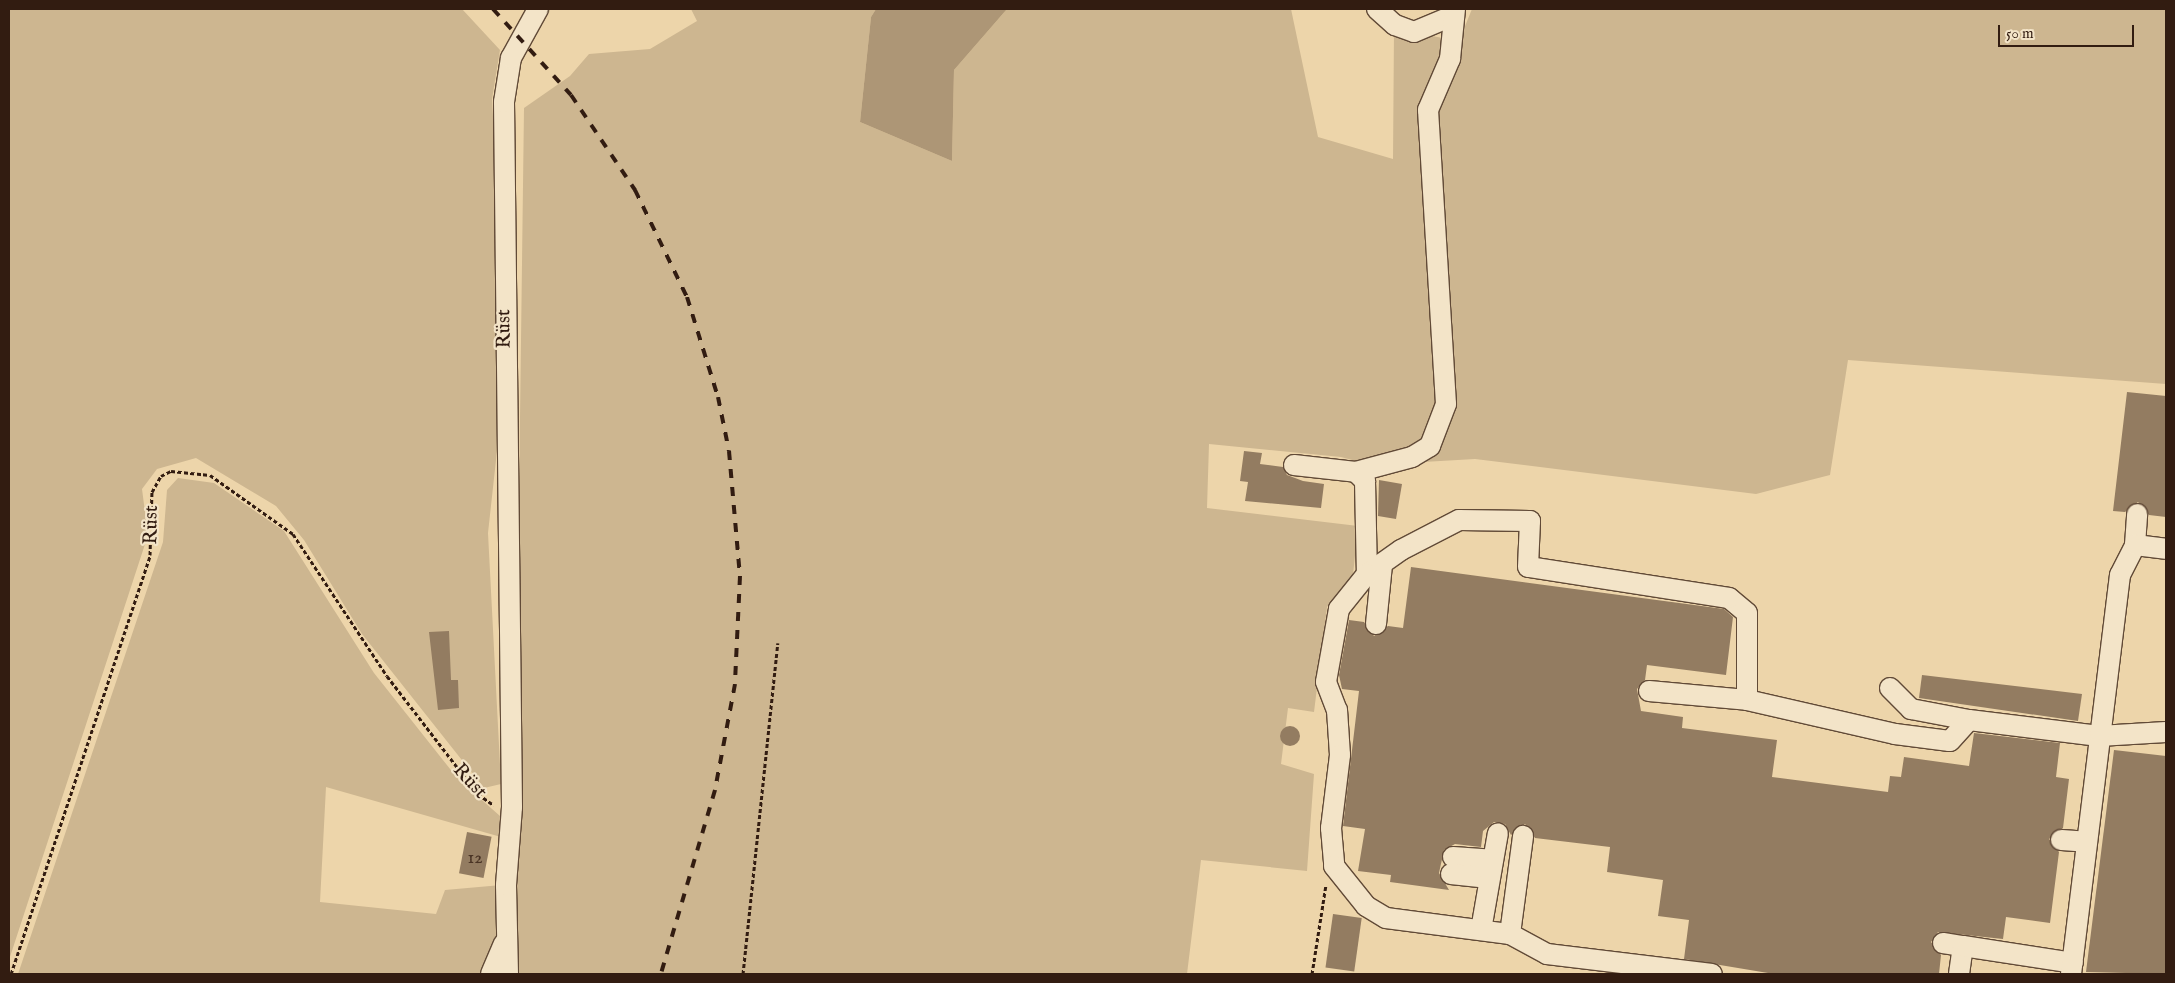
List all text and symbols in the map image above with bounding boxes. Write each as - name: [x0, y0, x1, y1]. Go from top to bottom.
- scale bar: [2000, 15, 2136, 47]
- text: 50 m: [2006, 24, 2034, 43]
- street label: Rüst: [492, 309, 516, 349]
- street label: Rüst: [139, 505, 163, 545]
- street label: Rüst: [448, 758, 492, 804]
- house number: 12: [467, 848, 483, 870]

